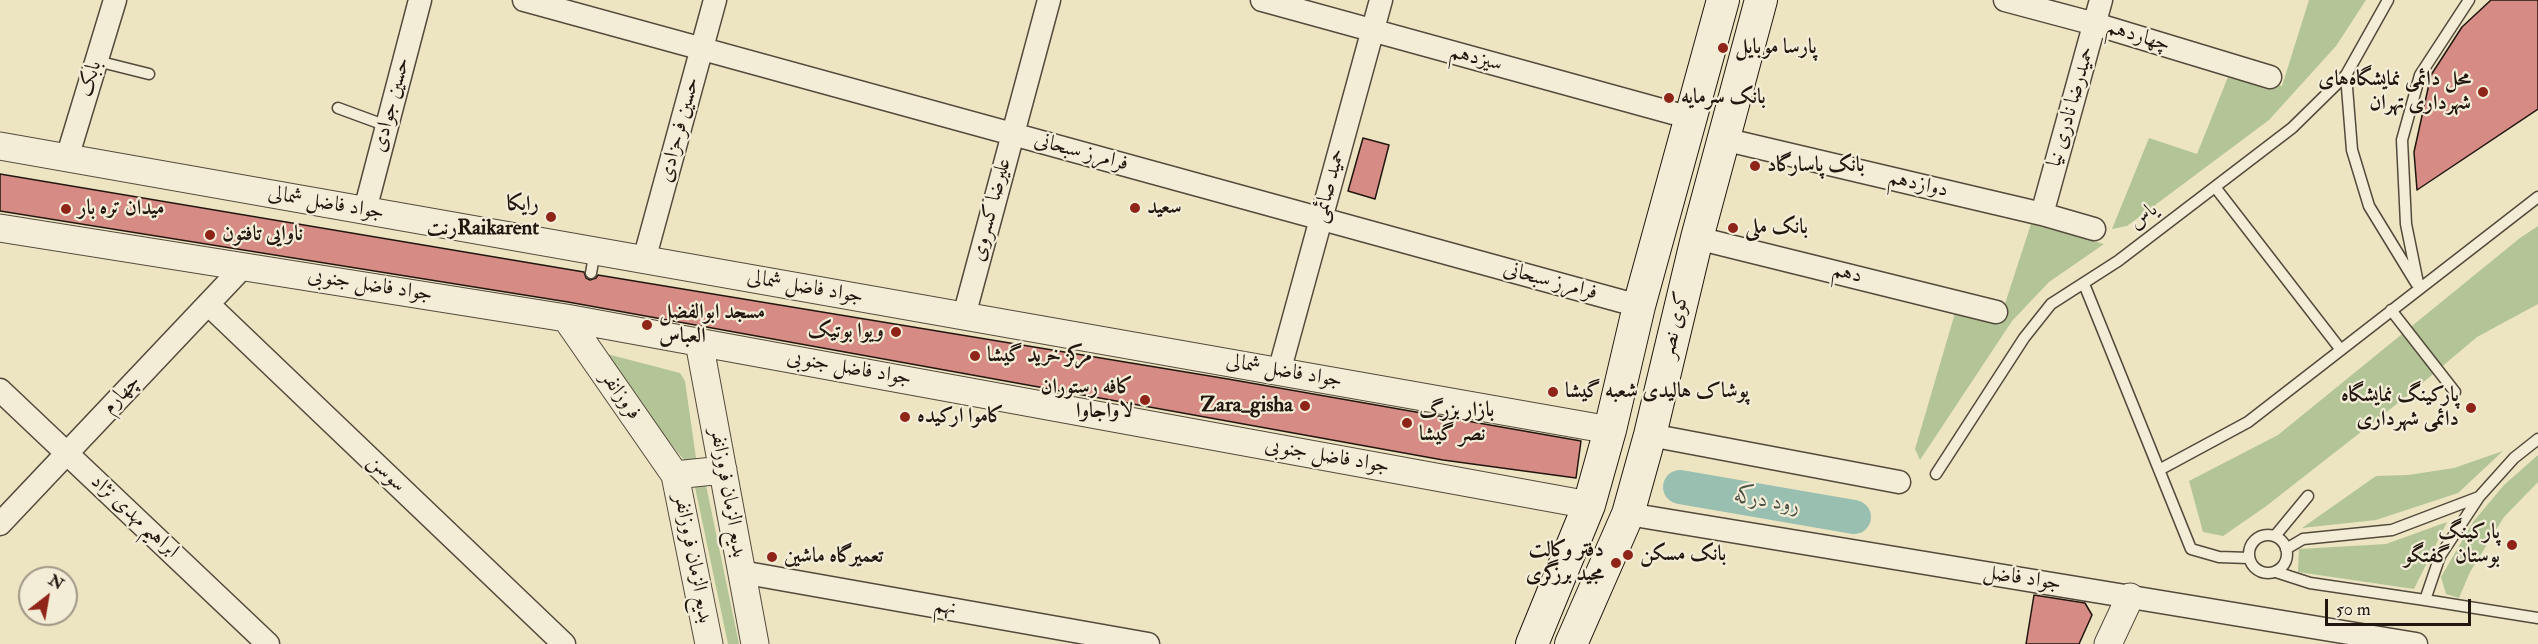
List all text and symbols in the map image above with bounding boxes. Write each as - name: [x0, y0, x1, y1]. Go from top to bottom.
- street label: چهاردهم: [2103, 15, 2173, 59]
- place label: پارسا موبایل: [1735, 35, 1817, 61]
- street label: سیزدهم: [1447, 40, 1505, 78]
- marker: پارسا موبایل: [1716, 41, 1730, 55]
- street label: حمیدرضا نادری نیا: [2043, 44, 2101, 170]
- street label: حسین جوادی: [367, 55, 417, 155]
- street label: بابک: [74, 58, 108, 100]
- place label: محل دائمی نمایشگاه‌های شهرداری تهران: [2318, 67, 2471, 117]
- street label: حسین فرحزادی: [654, 75, 706, 185]
- place label: بانک سرمایه: [1681, 85, 1766, 111]
- marker: محل دائمی نمایشگاه‌های شهرداری تهران: [2476, 85, 2490, 99]
- marker: بانک سرمایه: [1662, 91, 1676, 105]
- street label: فرامرز سبحانی: [1031, 128, 1131, 178]
- street label: حمید صائمی: [1308, 146, 1352, 226]
- place label: بانک پاسارگاد: [1767, 153, 1865, 179]
- street label: علیرضا کسروی: [966, 156, 1018, 264]
- marker: بانک پاسارگاد: [1748, 159, 1762, 173]
- street label: دوازدهم: [1886, 166, 1950, 204]
- street label: جواد فاضل شمالی: [266, 181, 386, 227]
- place label: رایکا رنتRaikarent: [427, 192, 539, 242]
- place label: سعید: [1147, 195, 1182, 221]
- place label: میدان تره بار: [78, 196, 164, 222]
- street label: یاس: [2125, 198, 2163, 236]
- marker: سعید: [1128, 201, 1142, 215]
- marker: میدان تره بار: [59, 202, 73, 216]
- marker: رایکا رنتRaikarent: [544, 210, 558, 224]
- place label: بانک ملی: [1745, 215, 1808, 241]
- marker: بانک ملی: [1726, 221, 1740, 235]
- place label: ناوایی تافتون: [222, 222, 303, 248]
- marker: ناوایی تافتون: [203, 228, 217, 242]
- street label: فرامرز سبحانی: [1500, 257, 1600, 307]
- street label: دهم: [1829, 258, 1865, 290]
- street label: جواد فاضل جنوبی: [306, 264, 434, 308]
- street label: جواد فاضل شمالی: [745, 265, 865, 311]
- street label: کوی نصر: [1656, 289, 1696, 361]
- place label: مسجد ابوالفضل العباس: [659, 300, 765, 350]
- marker: مسجد ابوالفضل العباس: [640, 318, 654, 332]
- place label: ویوا بوتیک: [808, 319, 884, 345]
- marker: ویوا بوتیک: [889, 325, 903, 339]
- place label: مرکز خرید گیشا: [987, 343, 1092, 369]
- street label: جواد فاضل جنوبی: [785, 346, 913, 392]
- marker: مرکز خرید گیشا: [968, 349, 982, 363]
- street label: جواد فاضل شمالی: [1224, 349, 1344, 395]
- street label: فروزانفر: [594, 367, 646, 425]
- street label: چهارم: [98, 370, 146, 420]
- place label: کافه رستوران لاواجاوا: [1041, 375, 1133, 425]
- place label: پوشاک هالیدی شعبه گیشا: [1565, 379, 1749, 405]
- place label: پارکینگ نمایشگاه دائمی شهرداری: [2341, 383, 2459, 433]
- marker: پوشاک هالیدی شعبه گیشا: [1546, 385, 1560, 399]
- marker: کافه رستوران لاواجاوا: [1138, 393, 1152, 407]
- place label: Zara_gisha: [1201, 393, 1293, 419]
- place label: بازار بزرگ نصر گیشا: [1419, 398, 1494, 448]
- marker: Zara_gisha: [1298, 399, 1312, 413]
- marker: پارکینگ نمایشگاه دائمی شهرداری: [2464, 401, 2478, 415]
- place label: کاموا ارکیده: [917, 404, 1004, 430]
- marker: کاموا ارکیده: [898, 410, 912, 424]
- marker: بازار بزرگ نصر گیشا: [1400, 416, 1414, 430]
- street label: بدیع‌ الزمان فروزانفر: [703, 426, 751, 560]
- street label: جواد فاضل جنوبی: [1263, 434, 1391, 480]
- street label: سوسن: [361, 450, 411, 498]
- street label: ابراهیم مهدی نژاد: [85, 470, 183, 564]
- water label: رود درکه: [1732, 483, 1802, 521]
- street label: بدیع الزمان فروزانفر: [667, 492, 717, 626]
- place label: پارکینگ بوستان گفتگو: [2404, 520, 2500, 570]
- place label: دفتر وکالت مجید برزگری: [1526, 538, 1604, 588]
- marker: پارکینگ بوستان گفتگو: [2505, 538, 2519, 552]
- place label: بانک مسکن: [1640, 542, 1726, 568]
- place label: تعمیرگاه ماشین: [784, 544, 883, 570]
- marker: بانک مسکن: [1621, 548, 1635, 562]
- marker: تعمیرگاه ماشین: [765, 550, 779, 564]
- marker: دفتر وکالت مجید برزگری: [1609, 556, 1623, 570]
- street label: جواد فاضل: [1981, 560, 2063, 598]
- north arrow: [18, 566, 78, 626]
- text: N: [45, 570, 68, 595]
- scale bar: [2328, 587, 2474, 625]
- street label: نهم: [932, 594, 958, 622]
- text: 50 m: [2336, 598, 2371, 621]

